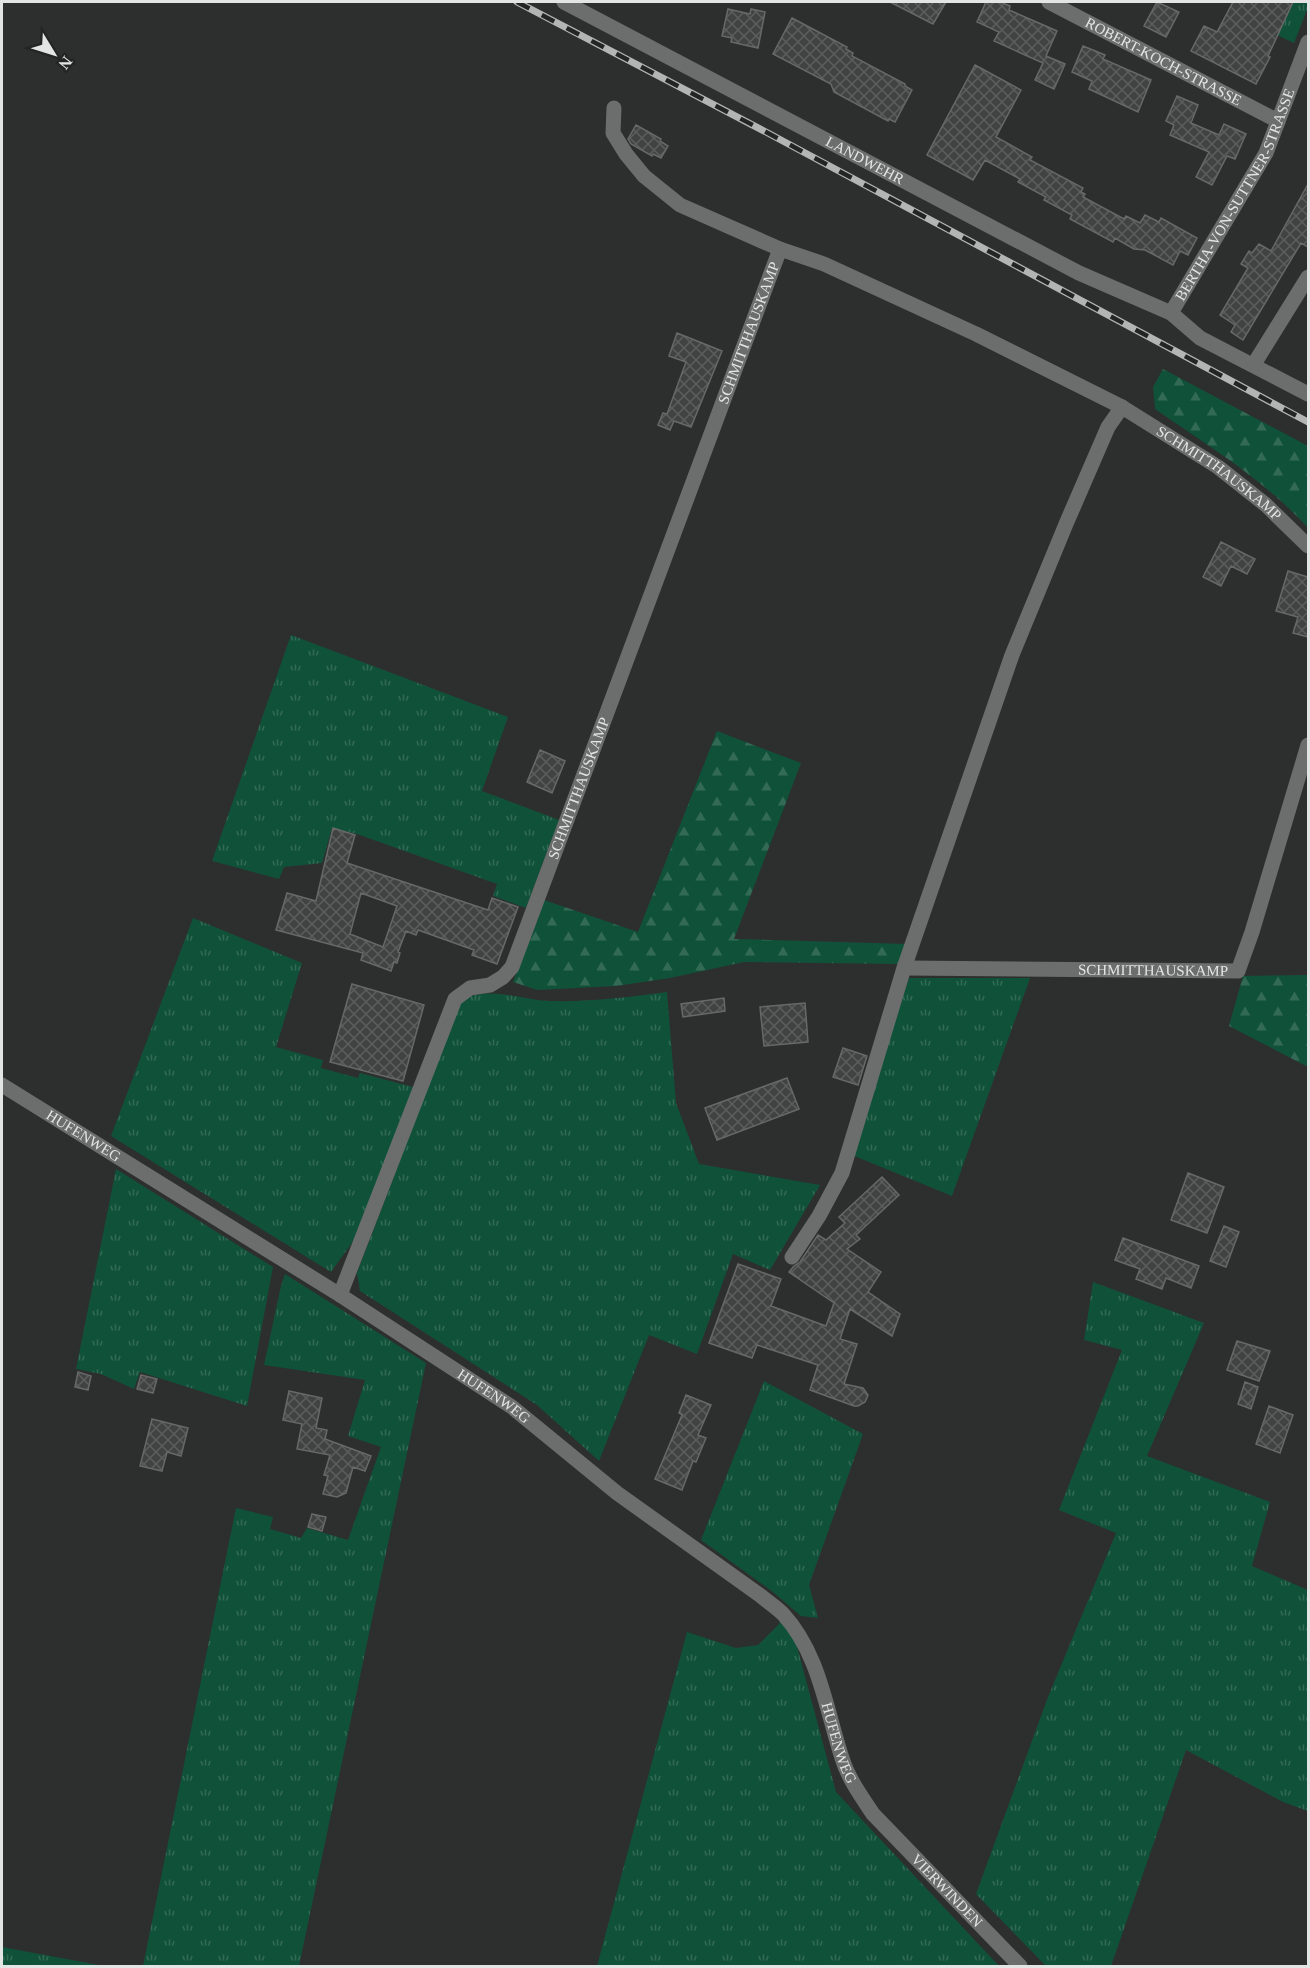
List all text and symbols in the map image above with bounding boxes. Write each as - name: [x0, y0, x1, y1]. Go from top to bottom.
- street label: ROBERT-KOCH-STRASSE: [1083, 14, 1244, 109]
- north arrow: [24, 24, 84, 84]
- text: N: [55, 53, 76, 73]
- street label: BERTHA-VON-SUTTNER-STRASSE: [1172, 86, 1298, 304]
- street label: LANDWEHR: [823, 133, 907, 187]
- street label: SCHMITTHAUSKAMP: [715, 260, 782, 406]
- street label: SCHMITTHAUSKAMP: [1154, 423, 1285, 523]
- street label: SCHMITTHAUSKAMP: [545, 715, 613, 861]
- street label: SCHMITTHAUSKAMP: [1078, 962, 1228, 979]
- street label: HUFENWEG: [44, 1107, 124, 1165]
- street label: HUFENWEG: [455, 1366, 533, 1427]
- street label: HUFENWEG: [819, 1700, 860, 1786]
- street label: VIERWINDEN: [908, 1851, 986, 1930]

